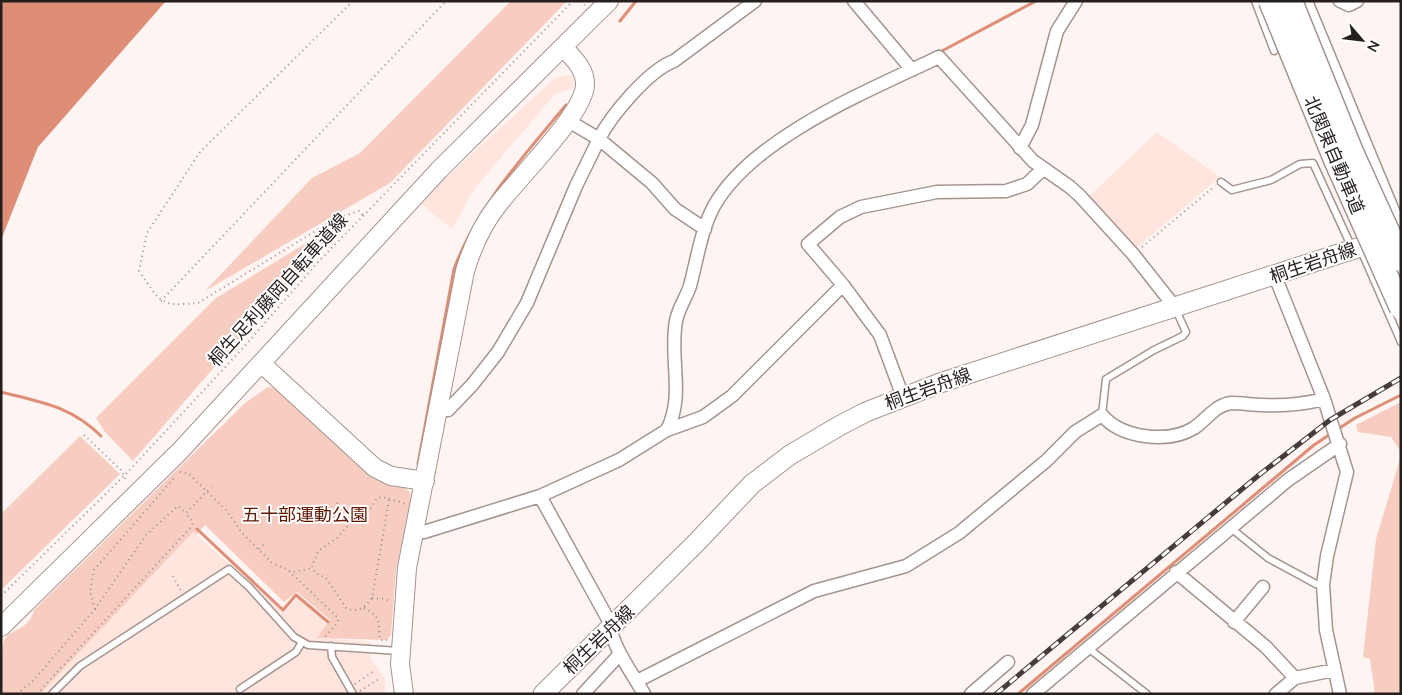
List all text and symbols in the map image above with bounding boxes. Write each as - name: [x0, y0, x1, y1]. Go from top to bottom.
- north arrow: [1337, 15, 1387, 65]
- text: N: [1362, 37, 1384, 55]
- street label: 北関東自動車道: [1298, 92, 1370, 218]
- street label: 桐生足利藤岡自転車道線: [203, 208, 353, 372]
- street label: 桐生岩舟線: [1267, 237, 1359, 289]
- street label: 桐生岩舟線: [882, 362, 974, 416]
- park label: 五十部運動公園: [242, 503, 368, 527]
- street label: 桐生岩舟線: [558, 600, 640, 680]

